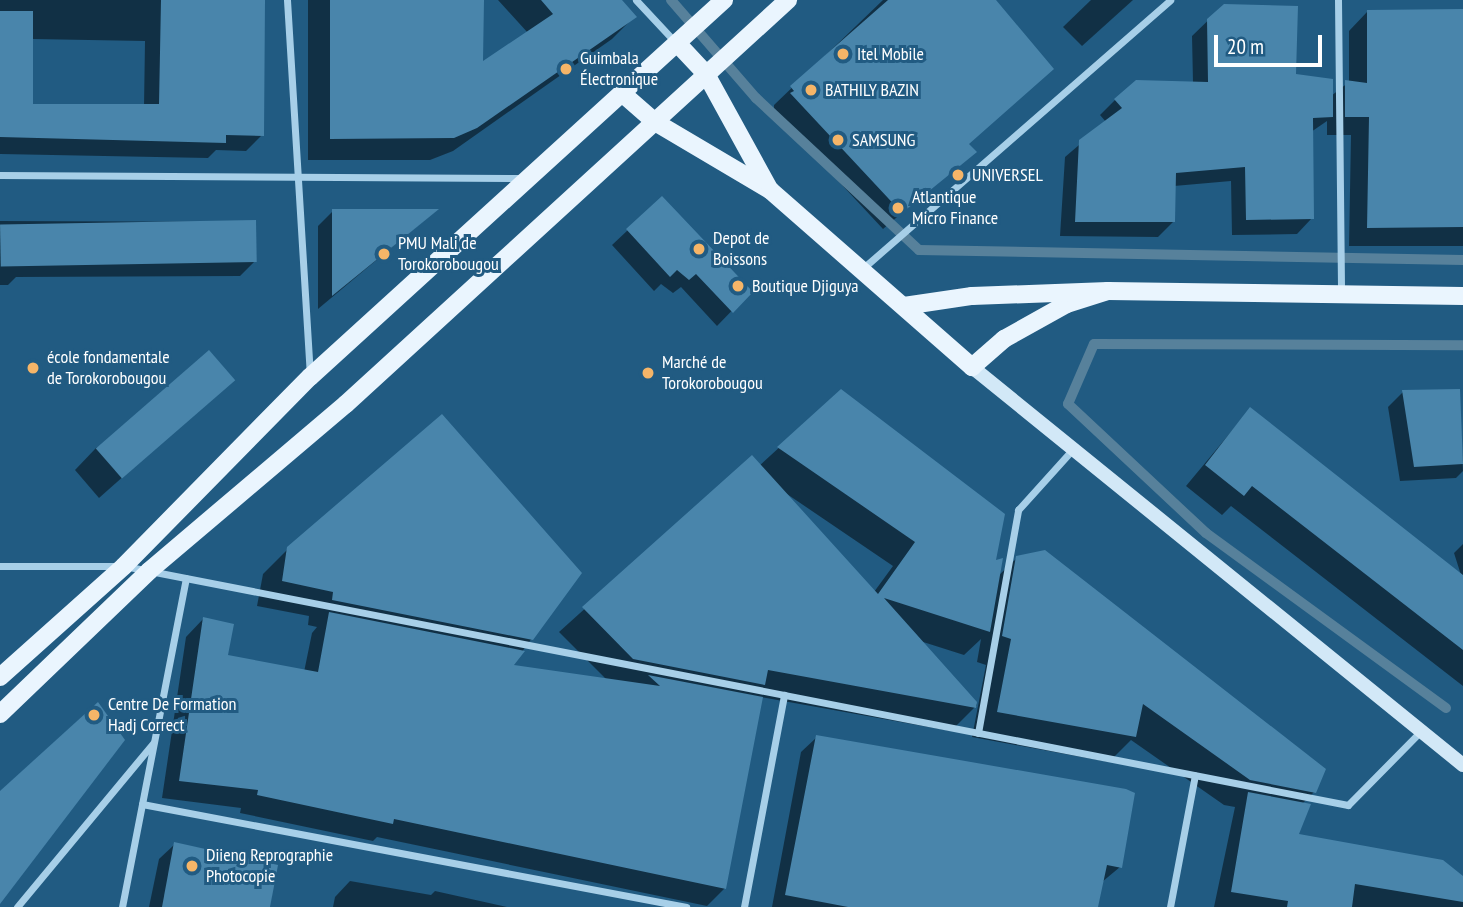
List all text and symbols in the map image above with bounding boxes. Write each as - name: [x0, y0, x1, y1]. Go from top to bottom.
- scale bar: [1218, 21, 1326, 65]
- text: 20 m: [1227, 33, 1264, 60]
- place label: Itel Mobile: [857, 43, 924, 65]
- marker: Itel Mobile: [835, 46, 851, 62]
- place label: Guimbala Électronique: [580, 48, 658, 90]
- marker: Guimbala Électronique: [558, 61, 574, 77]
- place label: BATHILY BAZIN: [825, 79, 919, 101]
- marker: BATHILY BAZIN: [803, 82, 819, 98]
- place label: SAMSUNG: [852, 129, 915, 151]
- marker: SAMSUNG: [830, 132, 846, 148]
- place label: UNIVERSEL: [972, 164, 1043, 186]
- marker: UNIVERSEL: [950, 167, 966, 183]
- place label: Atlantique Micro Finance: [912, 187, 998, 230]
- marker: Atlantique Micro Finance: [890, 200, 906, 216]
- place label: Depot de Boissons: [713, 228, 769, 270]
- place label: PMU Mali de Torokorobougou: [398, 233, 499, 276]
- marker: Depot de Boissons: [691, 241, 707, 257]
- marker: PMU Mali de Torokorobougou: [376, 246, 392, 262]
- place label: Boutique Djiguya: [752, 275, 859, 297]
- marker: Boutique Djiguya: [730, 278, 746, 294]
- place label: école fondamentale de Torokorobougou: [47, 347, 170, 390]
- place label: Marché de Torokorobougou: [662, 352, 763, 394]
- marker: école fondamentale de Torokorobougou: [25, 360, 41, 376]
- marker: Marché de Torokorobougou: [640, 365, 656, 381]
- place label: Centre De Formation Hadj Correct: [108, 694, 237, 736]
- marker: Centre De Formation Hadj Correct: [86, 707, 102, 723]
- place label: Diieng Reprographie Photocopie: [206, 845, 333, 888]
- marker: Diieng Reprographie Photocopie: [184, 858, 200, 874]

